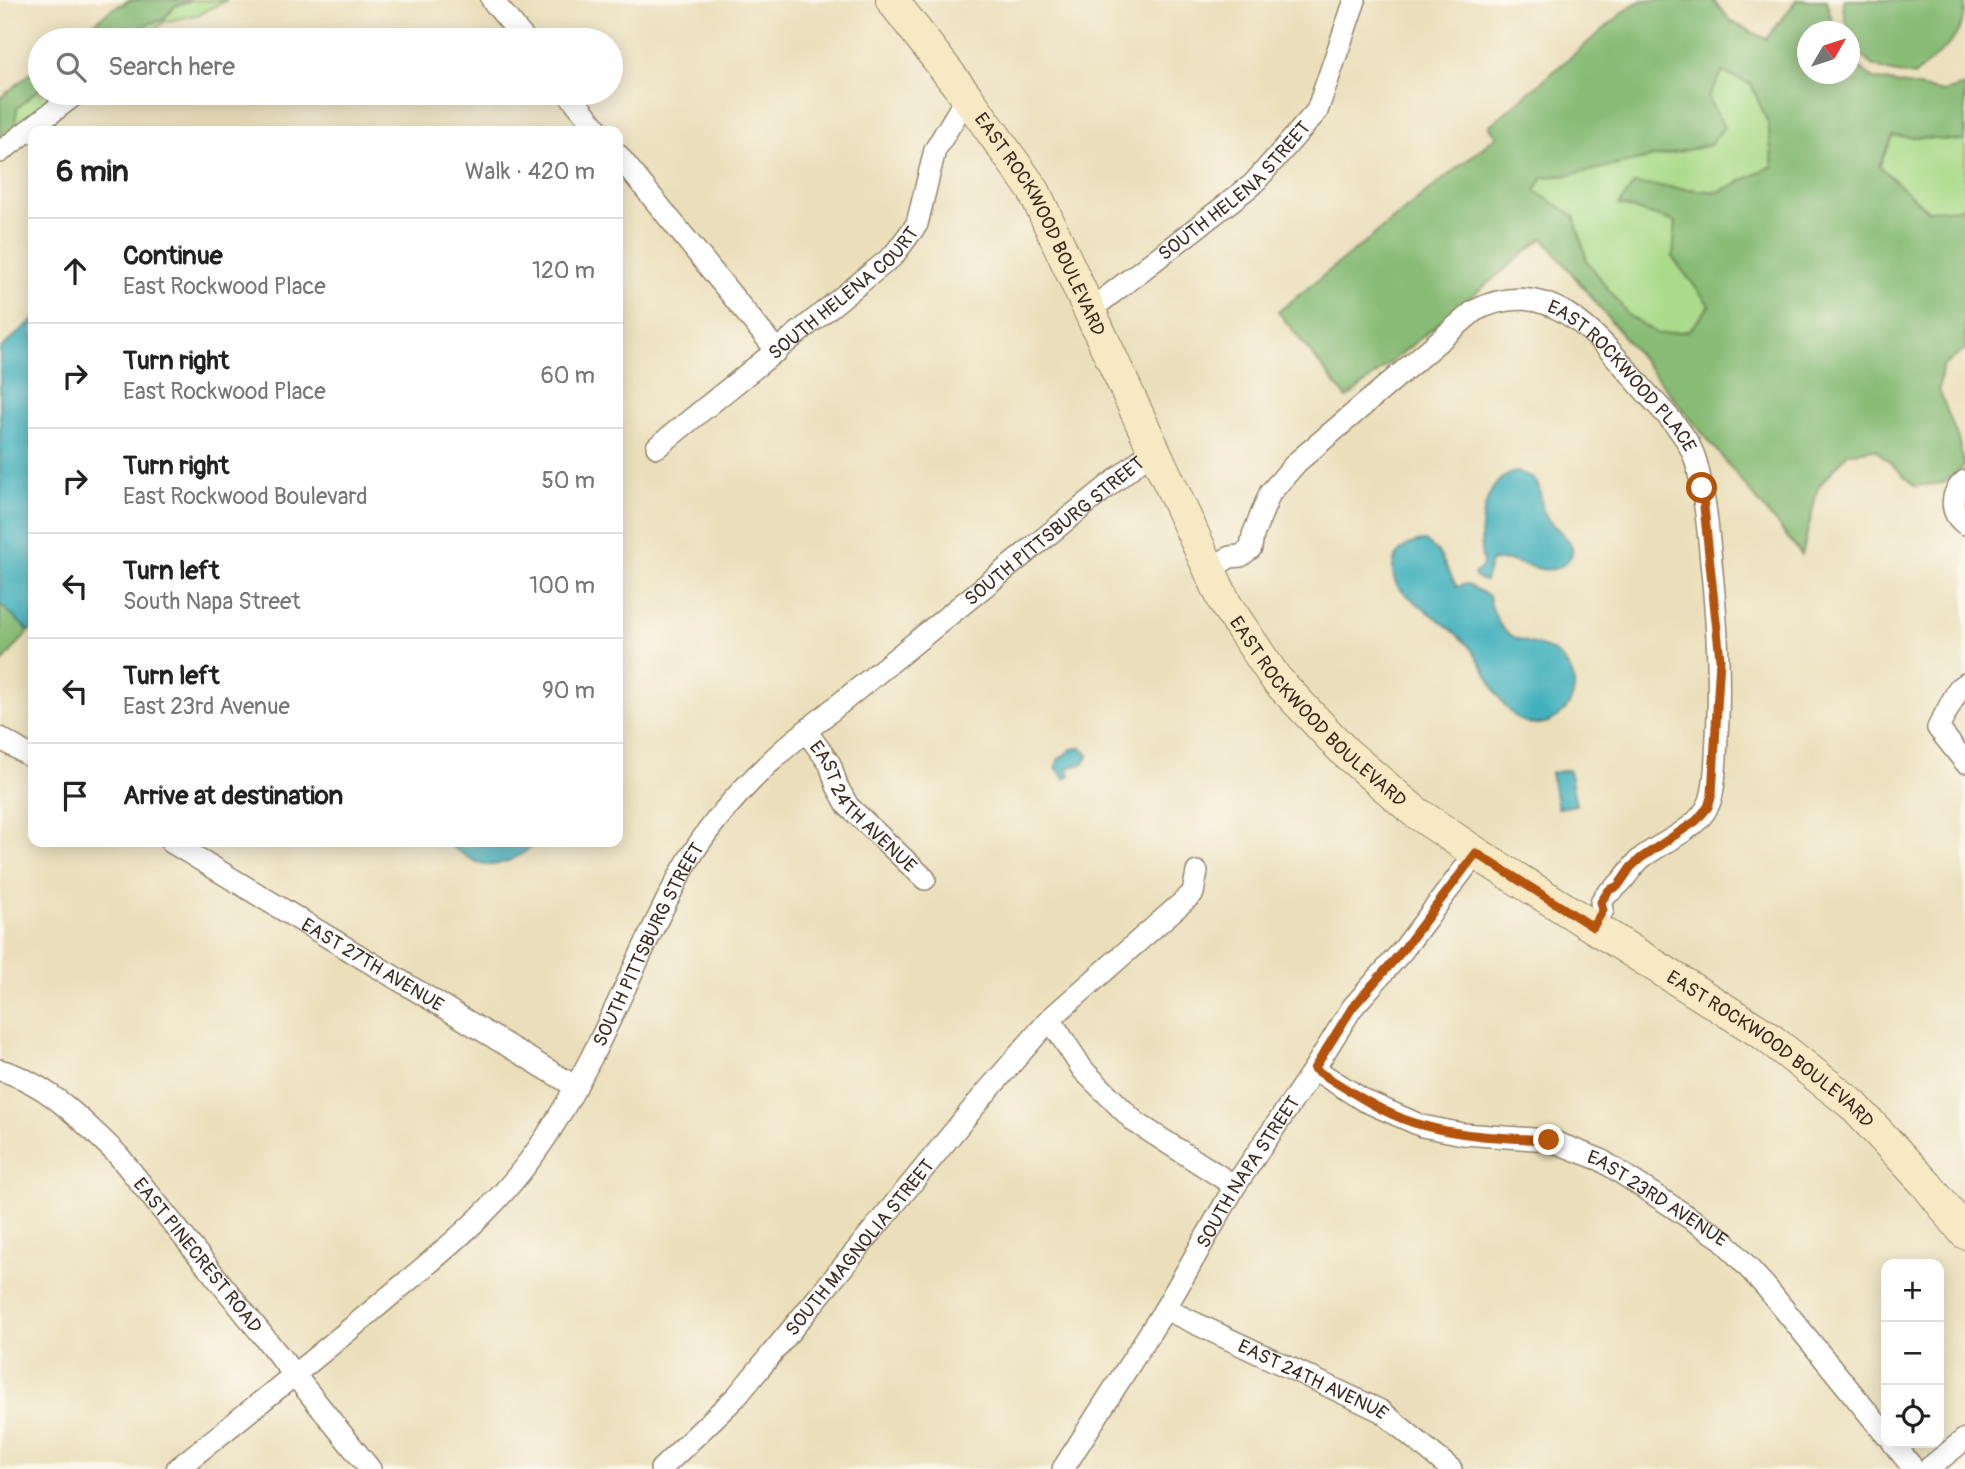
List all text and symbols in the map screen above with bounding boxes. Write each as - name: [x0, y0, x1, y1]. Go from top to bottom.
- north arrow: [1797, 21, 1860, 84]
- search box: [28, 28, 623, 105]
- icon: search: [52, 48, 90, 86]
- text: Search here: [108, 51, 235, 83]
- street label: EAST ROCKWOOD BOULEVARD: [969, 108, 1110, 340]
- street label: SOUTH HELENA STREET: [1154, 116, 1316, 266]
- text: 6 min: [56, 153, 129, 190]
- text: Walk · 420 m: [465, 157, 595, 186]
- street label: SOUTH HELENA COURT: [764, 222, 924, 365]
- text: Continue: [123, 240, 223, 272]
- icon: ahead: [56, 252, 94, 290]
- text: 120 m: [532, 256, 595, 285]
- text: East Rockwood Place: [123, 272, 326, 301]
- street label: EAST ROCKWOOD PLACE: [1544, 295, 1702, 456]
- text: Turn right: [123, 345, 229, 377]
- icon: right: [56, 357, 94, 395]
- text: 60 m: [540, 361, 595, 390]
- text: East Rockwood Place: [123, 377, 326, 406]
- text: Turn right: [123, 450, 229, 482]
- street label: SOUTH PITTSBURG STREET: [960, 451, 1149, 611]
- icon: right: [56, 462, 94, 500]
- text: 50 m: [541, 466, 595, 495]
- route start: [1686, 472, 1717, 503]
- text: East Rockwood Boulevard: [123, 482, 367, 511]
- text: Turn left: [123, 555, 219, 587]
- icon: left: [56, 567, 94, 605]
- text: 100 m: [529, 571, 595, 600]
- text: South Napa Street: [123, 587, 301, 616]
- street label: EAST ROCKWOOD BOULEVARD: [1224, 612, 1411, 813]
- text: Turn left: [123, 660, 219, 692]
- icon: left: [56, 672, 94, 710]
- text: 90 m: [542, 676, 595, 705]
- text: East 23rd Avenue: [123, 692, 290, 721]
- street label: EAST 24TH AVENUE: [804, 736, 922, 878]
- icon: arrive: [56, 777, 94, 815]
- text: Arrive at destination: [123, 780, 343, 812]
- street label: SOUTH PITTSBURG STREET: [588, 838, 709, 1051]
- street label: EAST 27TH AVENUE: [297, 913, 448, 1017]
- street label: EAST ROCKWOOD BOULEVARD: [1662, 965, 1879, 1133]
- street label: SOUTH NAPA STREET: [1191, 1092, 1305, 1252]
- route end: [1533, 1124, 1564, 1155]
- street label: EAST 23RD AVENUE: [1584, 1145, 1732, 1252]
- street label: SOUTH MAGNOLIA STREET: [780, 1154, 940, 1341]
- street label: EAST PINECREST ROAD: [128, 1173, 267, 1338]
- map controls: [1881, 1259, 1944, 1448]
- button: +: [1881, 1259, 1944, 1322]
- button: −: [1881, 1322, 1944, 1385]
- street label: EAST 24TH AVENUE: [1234, 1334, 1393, 1425]
- button: locate: [1881, 1385, 1944, 1448]

